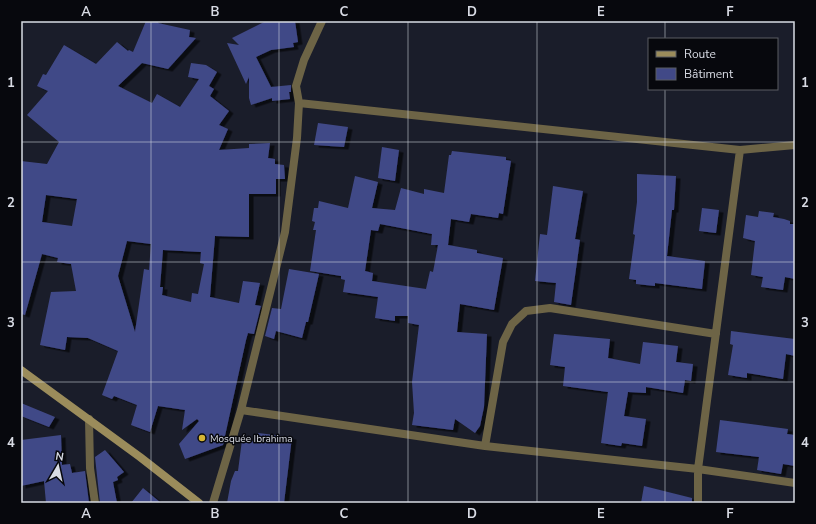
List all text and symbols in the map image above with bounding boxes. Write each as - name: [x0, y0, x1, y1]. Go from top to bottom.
- text: A: [81, 3, 91, 21]
- text: B: [211, 3, 220, 21]
- text: C: [340, 3, 349, 21]
- text: D: [467, 3, 477, 21]
- text: E: [597, 3, 605, 21]
- text: F: [726, 3, 734, 21]
- legend: [648, 38, 778, 90]
- text: Route: [684, 46, 716, 62]
- text: Bâtiment: [684, 66, 734, 82]
- text: 1: [7, 74, 15, 92]
- text: 1: [801, 74, 809, 92]
- text: 2: [7, 194, 15, 212]
- text: 2: [801, 194, 809, 212]
- text: 3: [7, 314, 15, 332]
- text: 3: [801, 314, 809, 332]
- place label: Mosquée Ibrahima: [210, 432, 293, 446]
- marker: Mosquée Ibrahima: [197, 433, 207, 443]
- text: 4: [7, 434, 15, 452]
- text: 4: [801, 434, 809, 452]
- north arrow: [38, 446, 78, 486]
- text: N: [54, 449, 65, 465]
- text: A: [81, 505, 91, 523]
- text: B: [211, 505, 220, 523]
- text: C: [340, 505, 349, 523]
- text: D: [467, 505, 477, 523]
- text: E: [597, 505, 605, 523]
- text: F: [726, 505, 734, 523]

